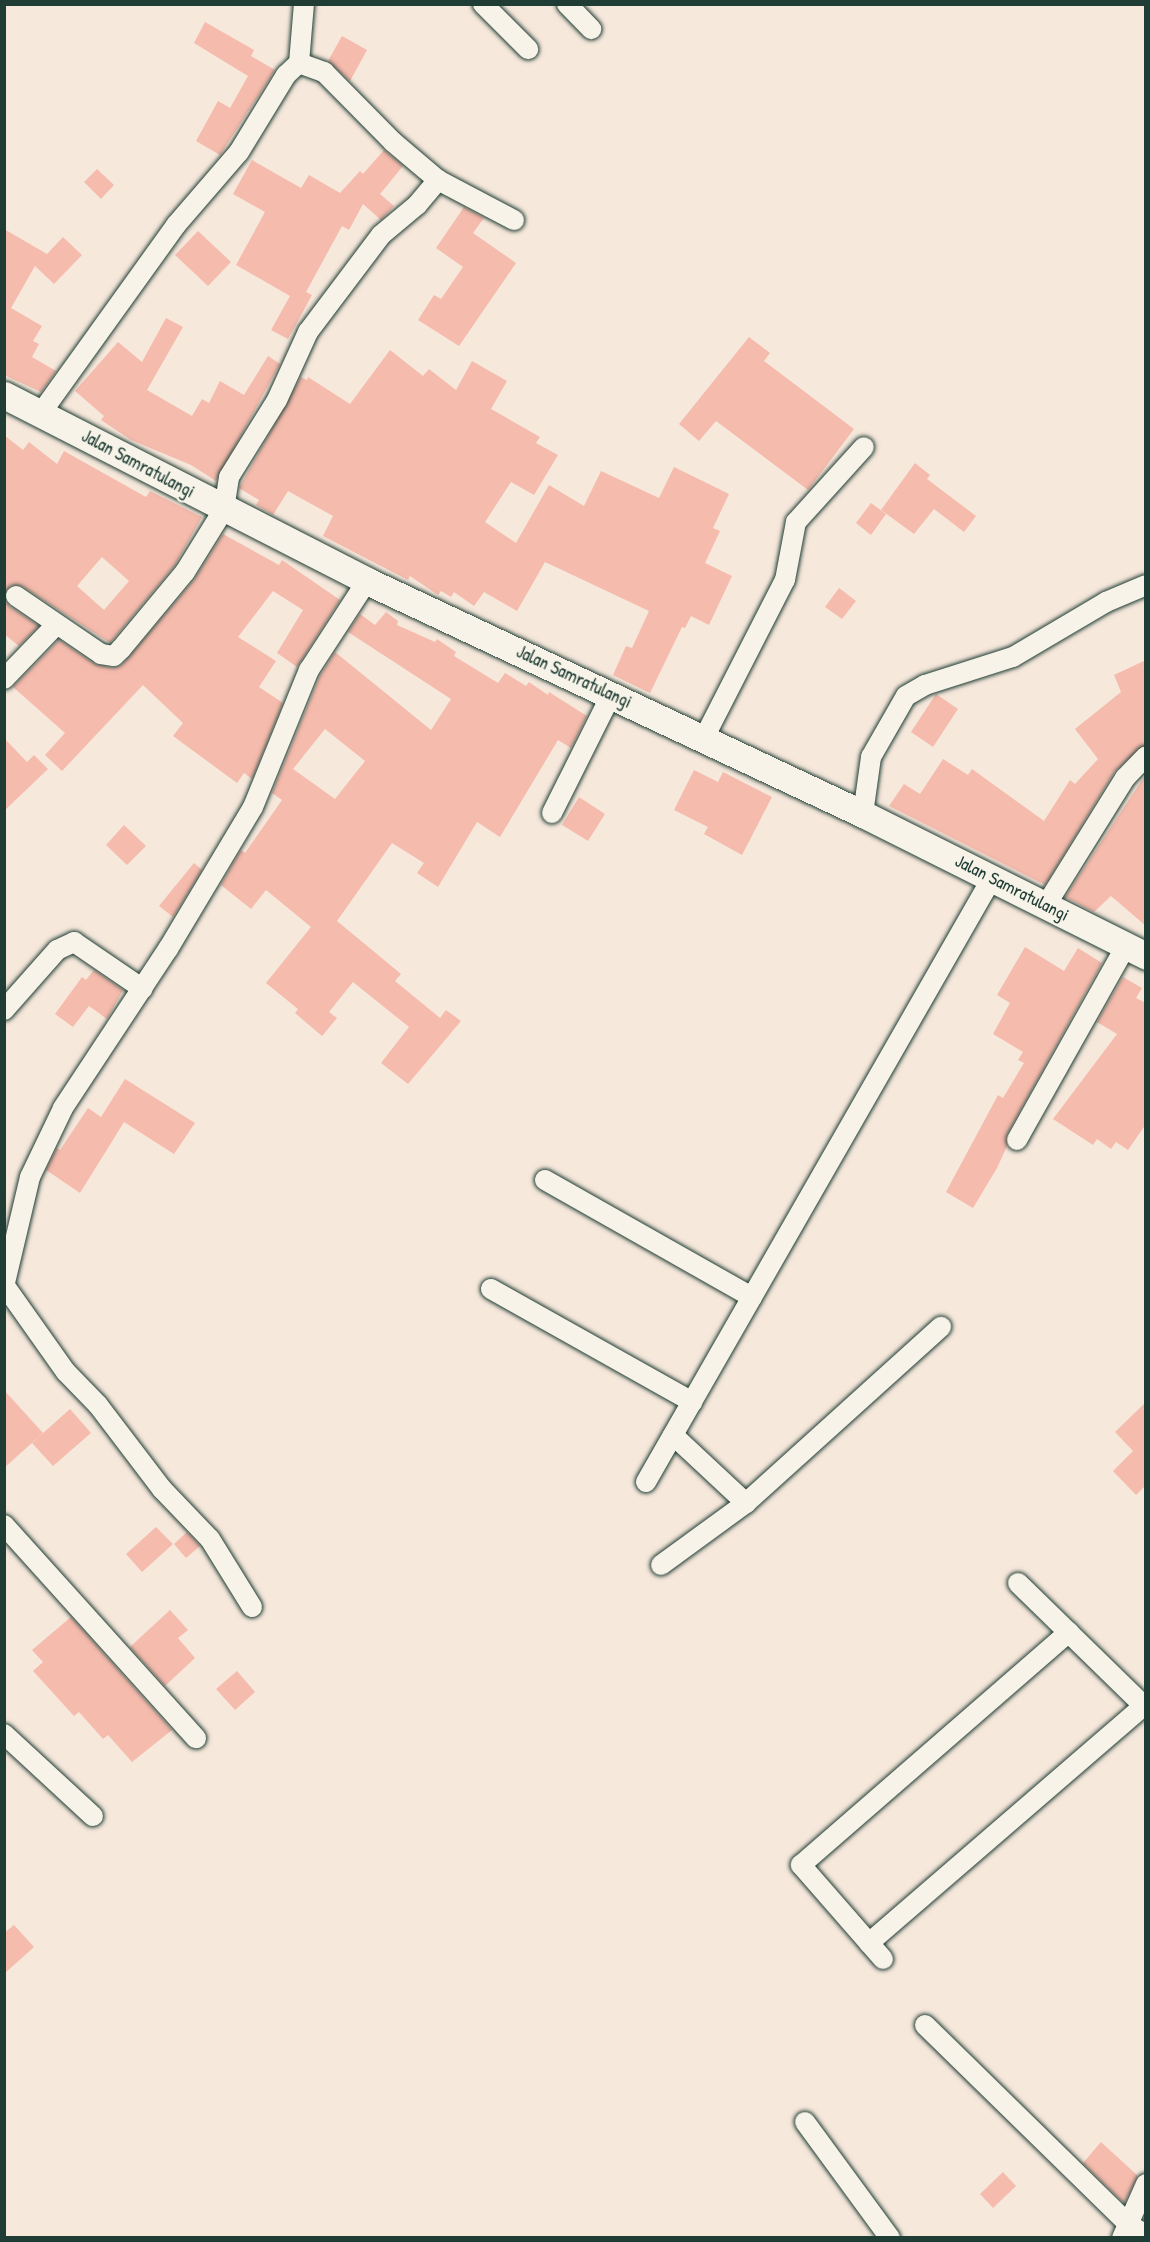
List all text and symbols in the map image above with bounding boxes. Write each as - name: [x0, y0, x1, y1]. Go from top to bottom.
- street label: Jalan Samratulangi: [78, 425, 198, 503]
- street label: Jalan Samratulangi: [513, 641, 635, 713]
- street label: Jalan Samratulangi: [952, 850, 1072, 926]

